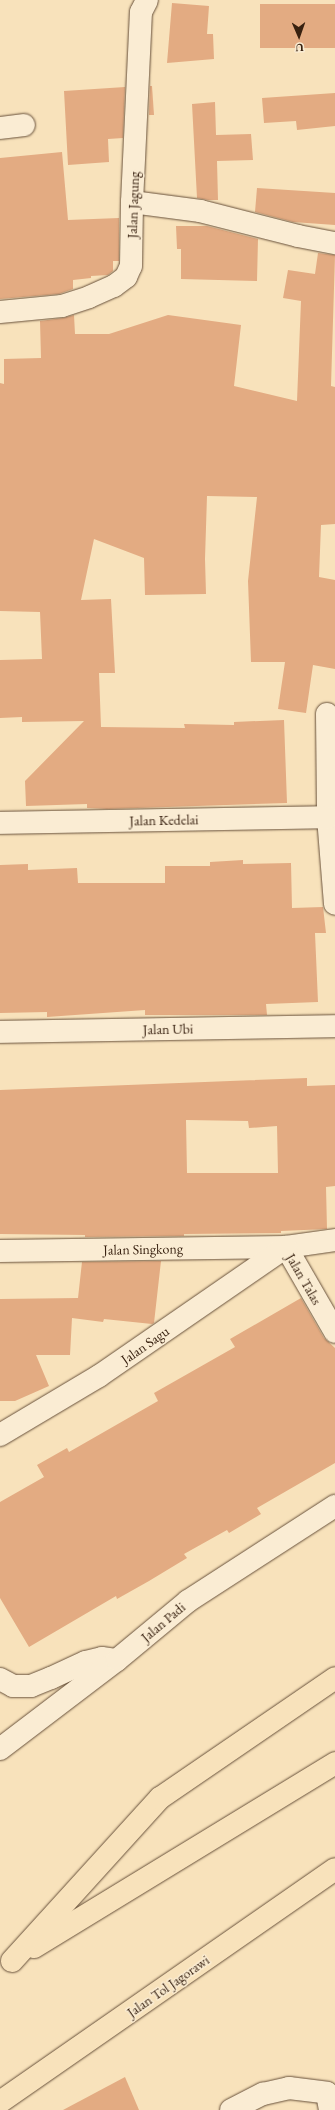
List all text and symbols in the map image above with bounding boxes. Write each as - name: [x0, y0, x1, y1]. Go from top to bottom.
- north arrow: [279, 16, 319, 56]
- text: U: [295, 41, 304, 55]
- street label: Jalan Jagung: [123, 171, 143, 239]
- street label: Jalan Kedelai: [129, 811, 199, 829]
- street label: Jalan Ubi: [143, 1020, 193, 1038]
- street label: Jalan Singkong: [103, 1240, 183, 1258]
- street label: Jalan Talas: [283, 1250, 325, 1308]
- street label: Jalan Sagu: [118, 1322, 172, 1368]
- street label: Jalan Padi: [137, 1599, 189, 1645]
- street label: Jalan Tol Jagorawi: [124, 1951, 212, 2021]

